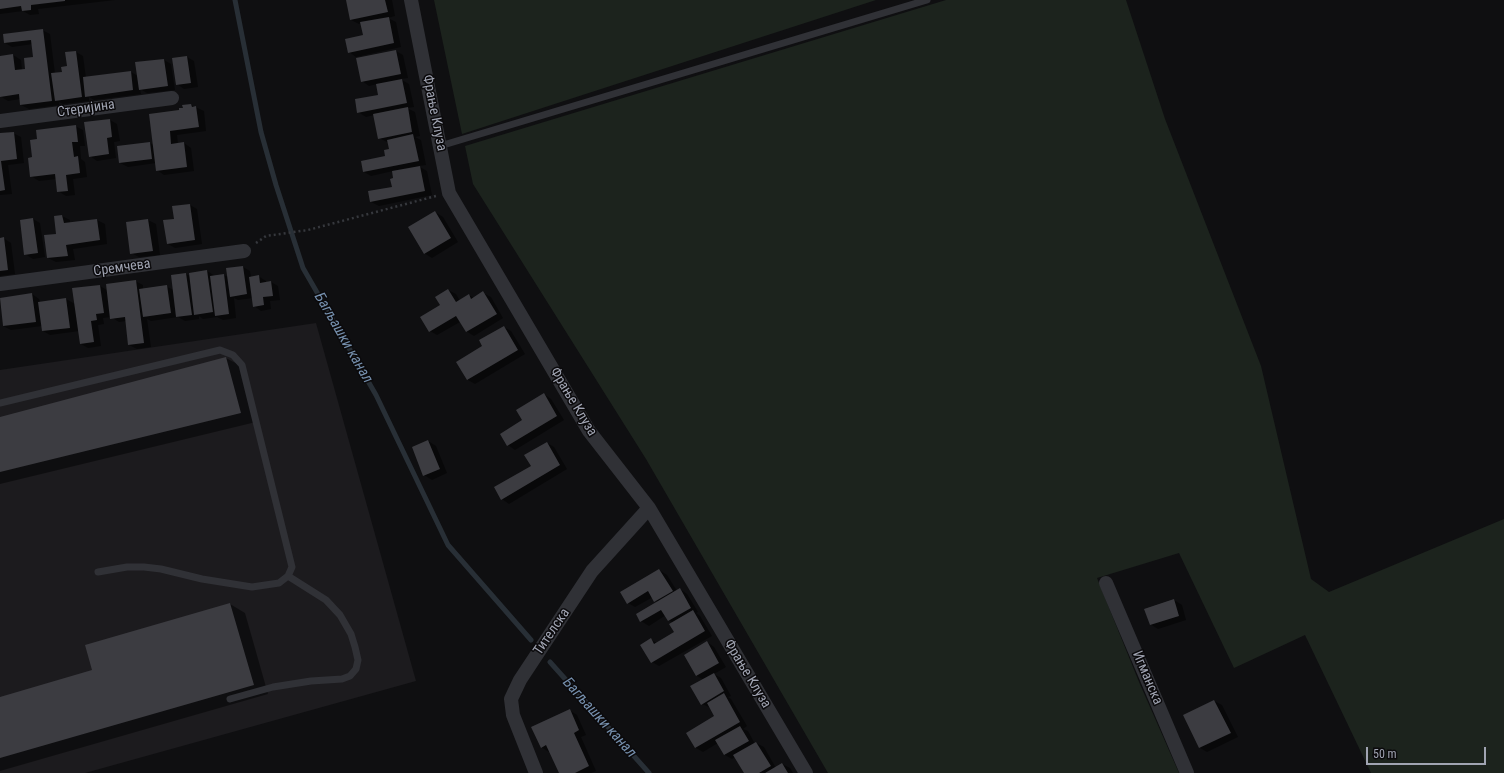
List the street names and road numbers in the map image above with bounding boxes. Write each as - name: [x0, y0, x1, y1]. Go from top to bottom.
- street label: Фрање Клуза: [418, 74, 450, 152]
- street label: Стеријина: [56, 97, 116, 121]
- street label: Сремчева: [92, 256, 152, 280]
- street label: Фрање Клуза: [546, 365, 600, 439]
- street label: Тителска: [530, 605, 574, 659]
- street label: Фрање Клуза: [720, 637, 774, 711]
- street label: Игманска: [1128, 649, 1166, 707]

